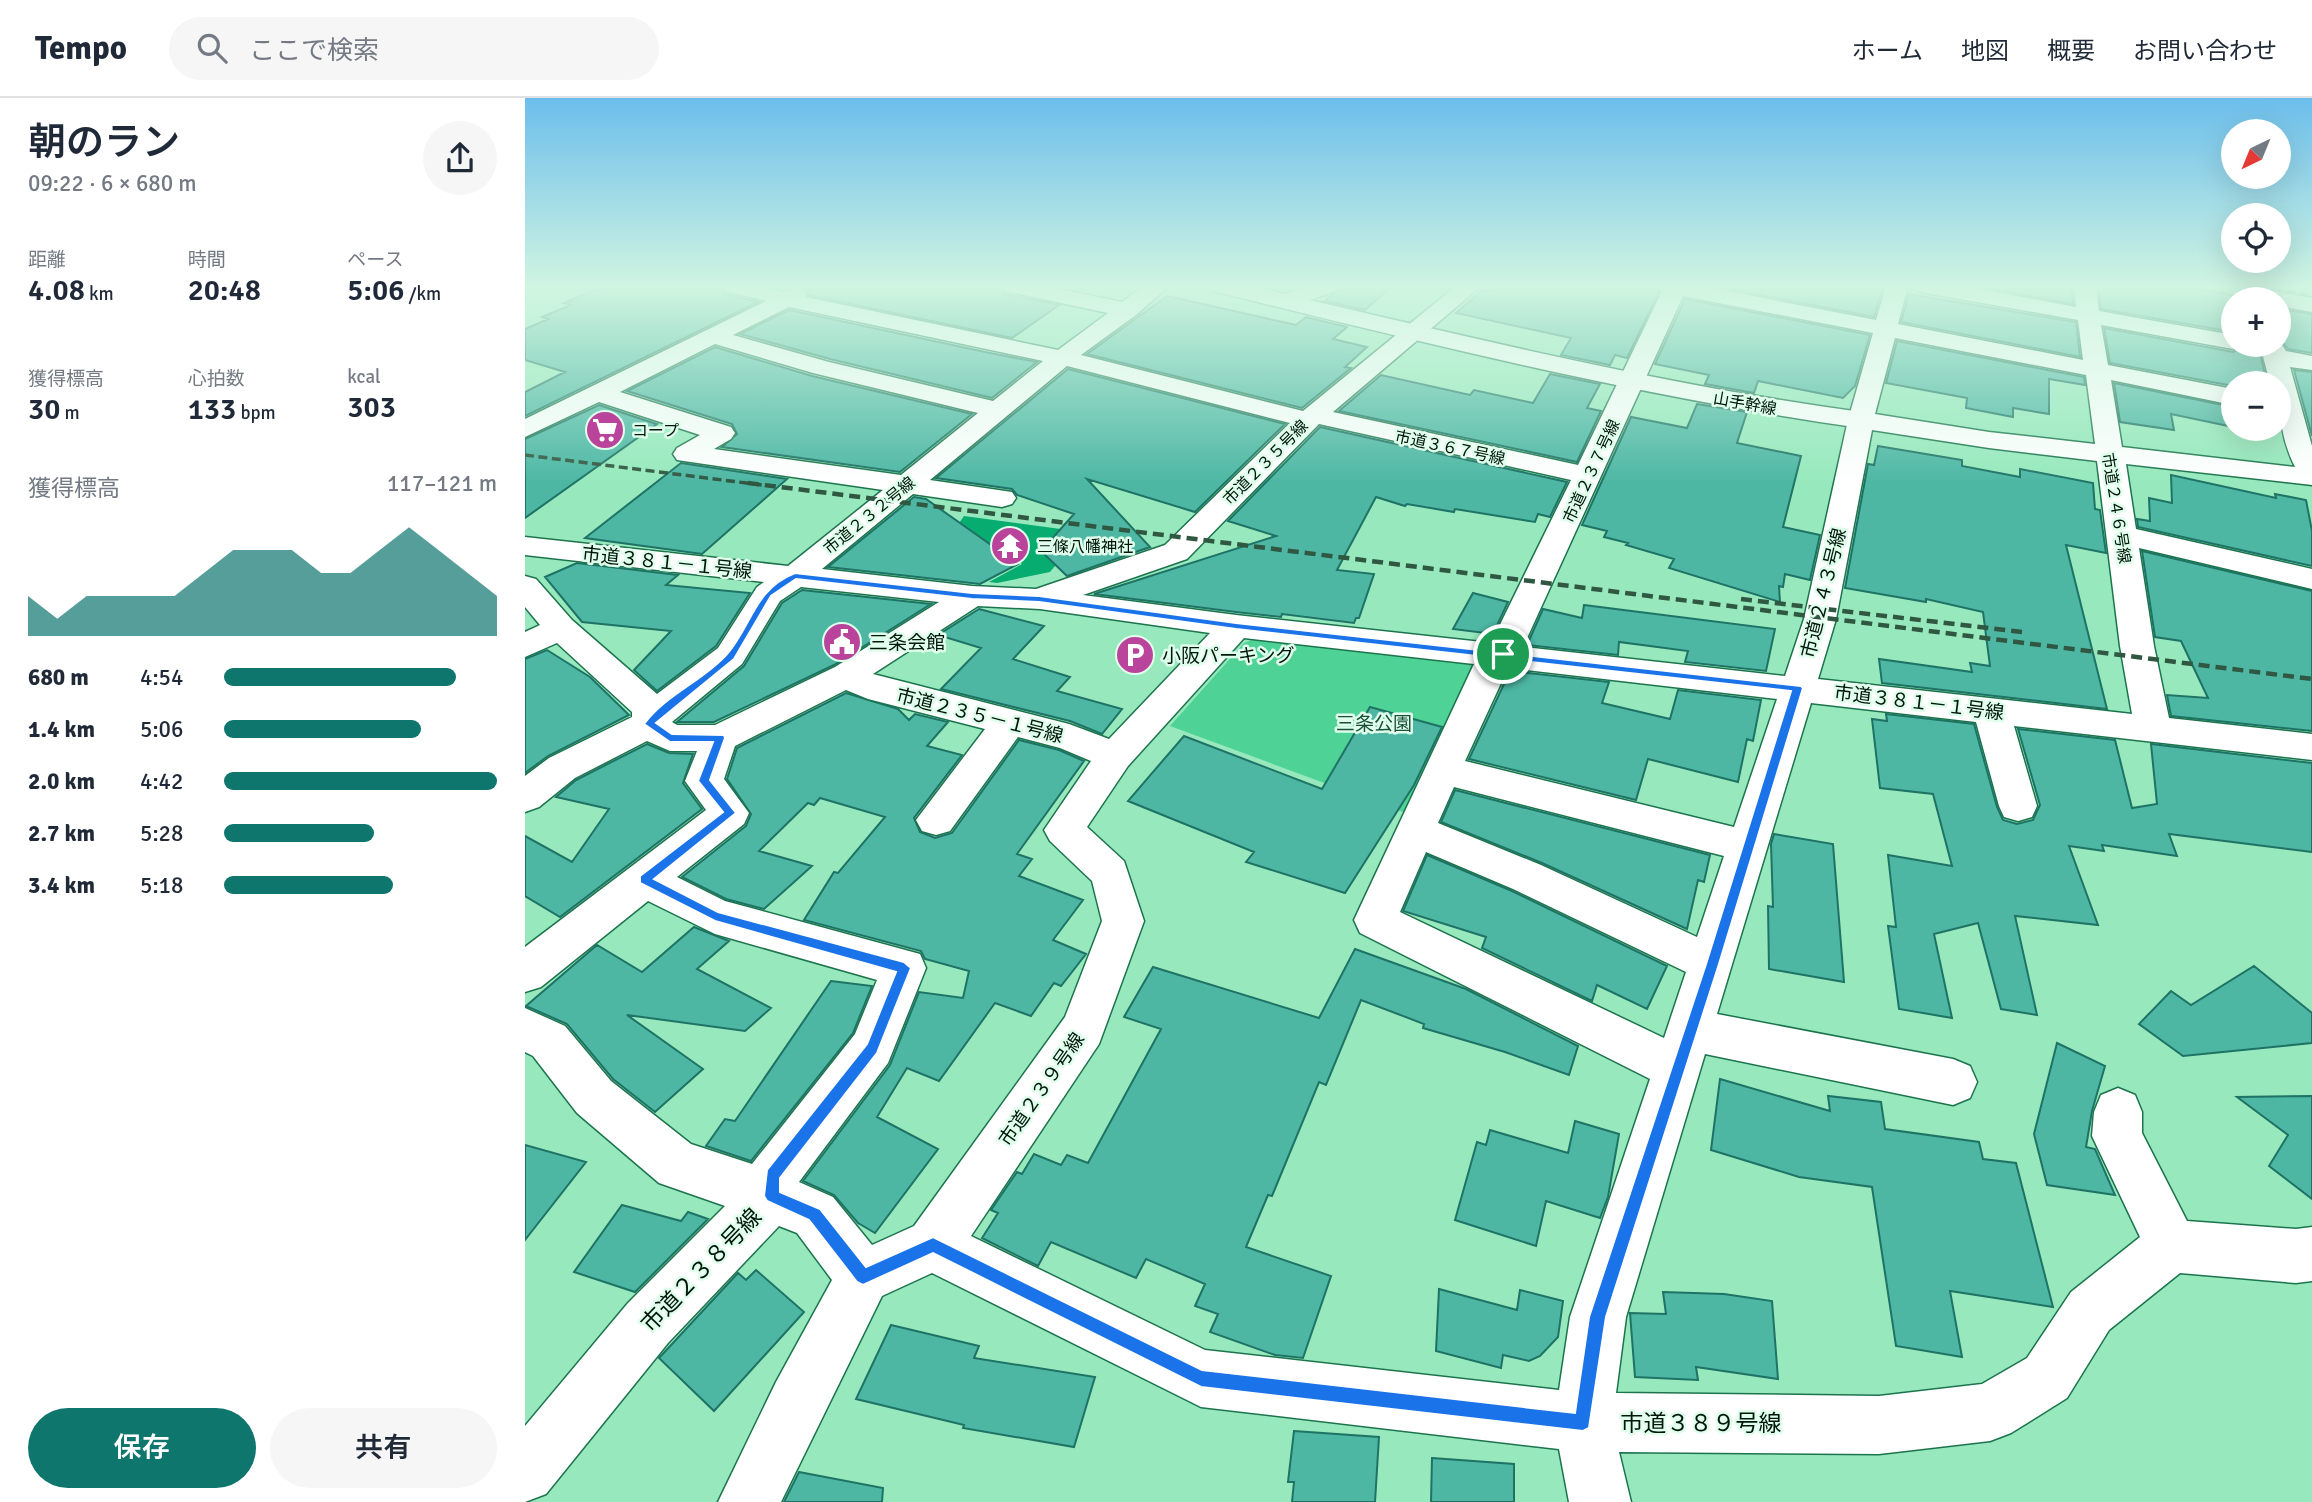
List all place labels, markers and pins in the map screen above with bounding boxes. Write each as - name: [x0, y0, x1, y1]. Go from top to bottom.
- supermarket icon: コープ: [584, 409, 626, 451]
- place label: コープ: [632, 421, 679, 441]
- temple icon: 三條八幡神社: [989, 525, 1031, 567]
- place label: 三條八幡神社: [1037, 537, 1133, 557]
- public building icon: 三条会館: [821, 621, 863, 663]
- pin: [1473, 624, 1533, 684]
- place label: 三条会館: [869, 631, 945, 655]
- parking icon: 小阪パーキング: [1114, 634, 1156, 676]
- place label: 小阪パーキング: [1162, 644, 1294, 668]

